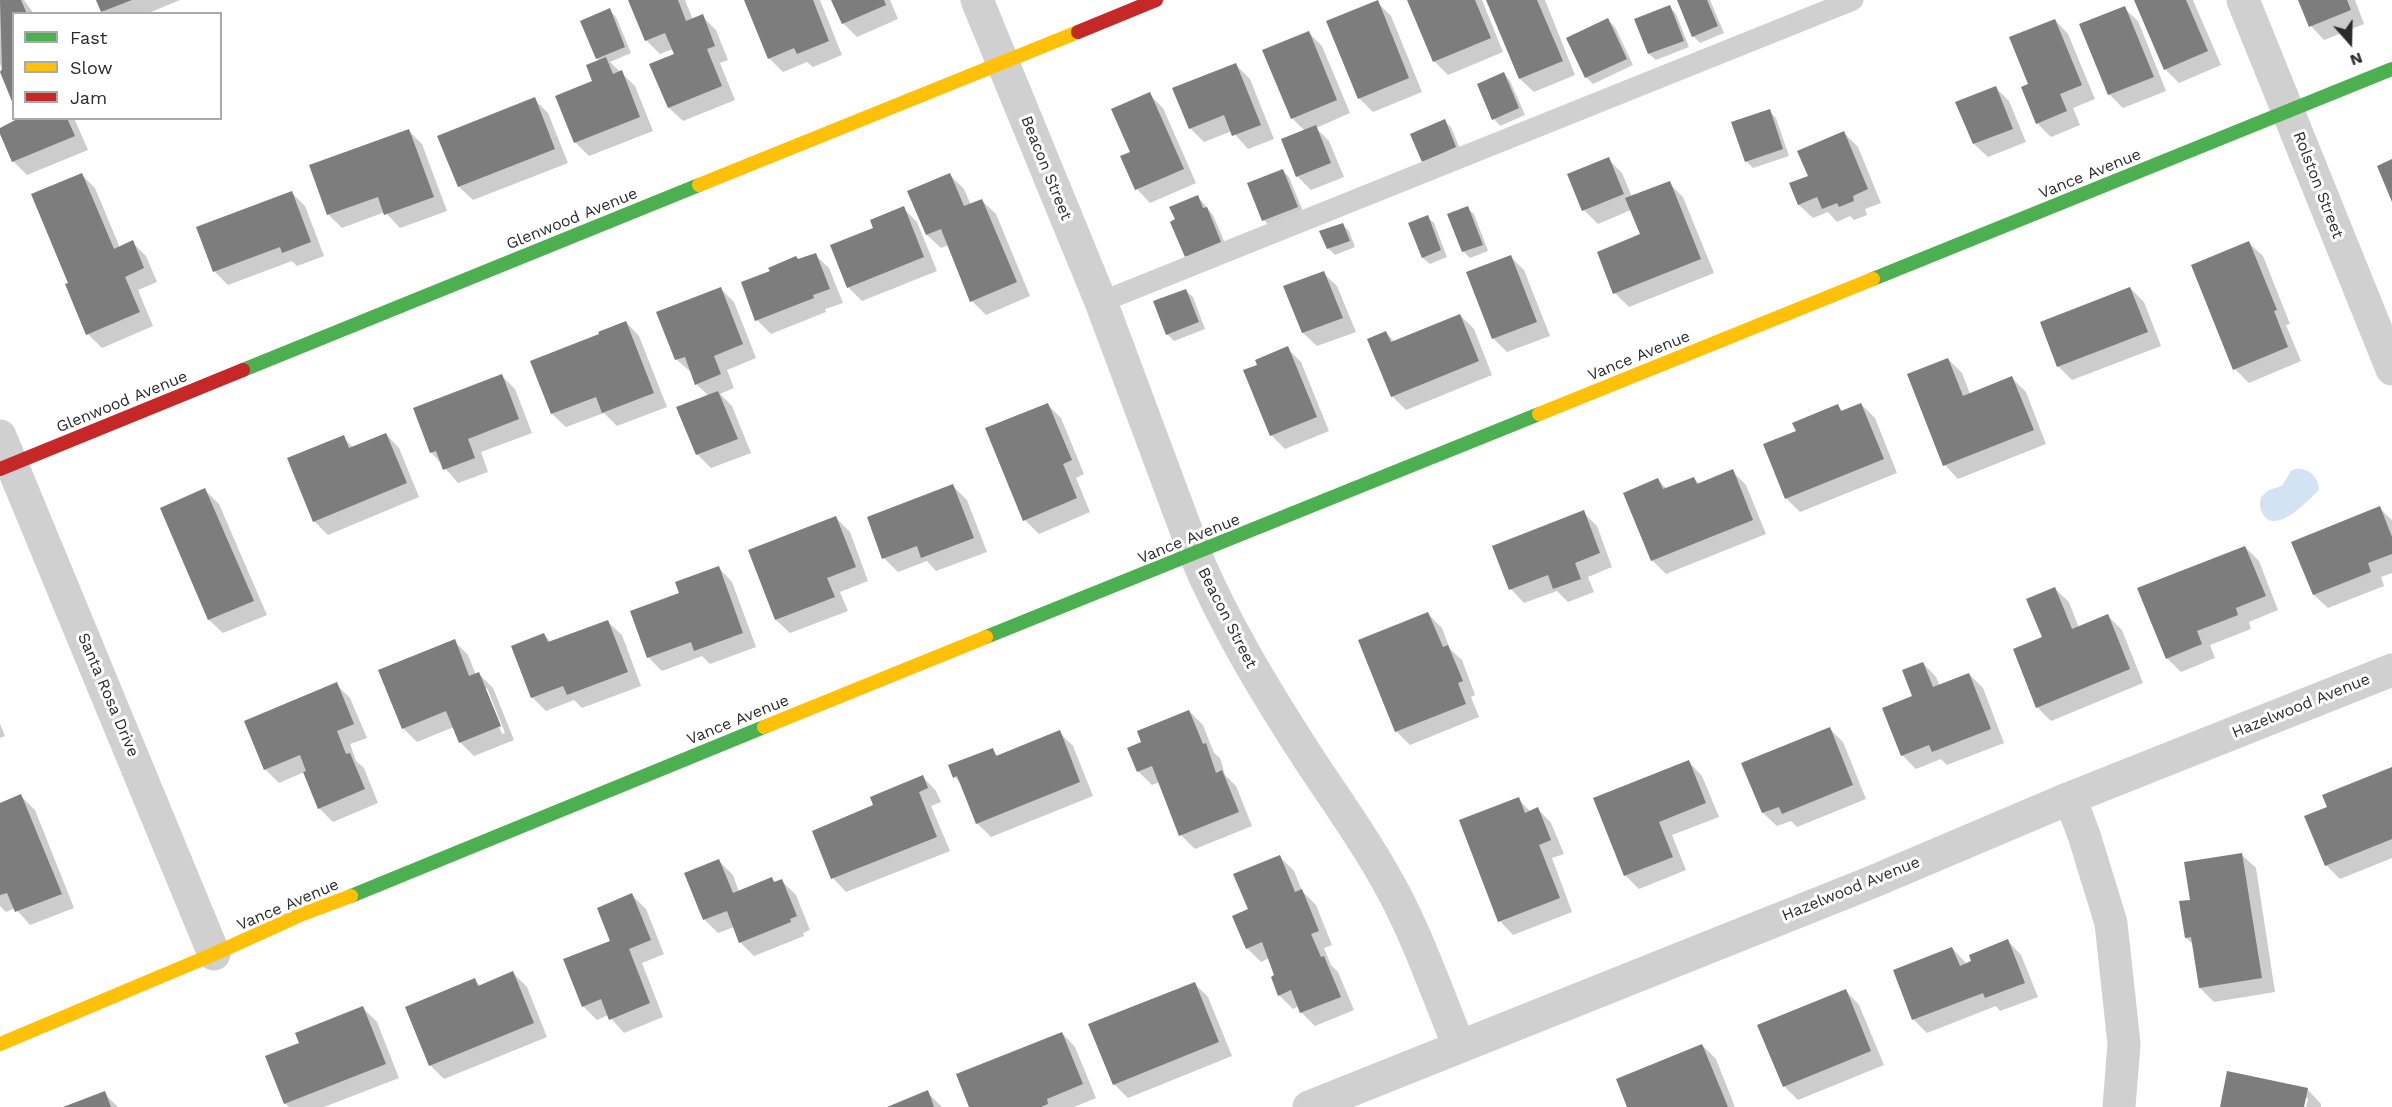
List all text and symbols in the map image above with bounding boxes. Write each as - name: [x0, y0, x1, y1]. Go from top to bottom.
- legend: [12, 12, 222, 120]
- north arrow: [2320, 12, 2380, 72]
- text: Fast: [70, 27, 107, 48]
- text: N: [2348, 48, 2365, 70]
- text: Slow: [70, 57, 113, 78]
- text: Jam: [70, 87, 107, 108]
- street label: Beacon Street: [1016, 113, 1076, 223]
- street label: Rolston Street: [2289, 129, 2347, 241]
- street label: Vance Avenue: [2036, 145, 2144, 203]
- street label: Glenwood Avenue: [504, 184, 640, 254]
- street label: Vance Avenue: [1585, 327, 1693, 385]
- street label: Glenwood Avenue: [54, 367, 190, 437]
- street label: Vance Avenue: [1135, 510, 1243, 568]
- street label: Beacon Street: [1193, 564, 1261, 672]
- street label: Santa Rosa Drive: [73, 630, 143, 760]
- street label: Hazelwood Avenue: [2229, 669, 2373, 743]
- street label: Vance Avenue: [684, 691, 792, 749]
- street label: Hazelwood Avenue: [1779, 852, 1923, 926]
- street label: Vance Avenue: [234, 875, 342, 935]

